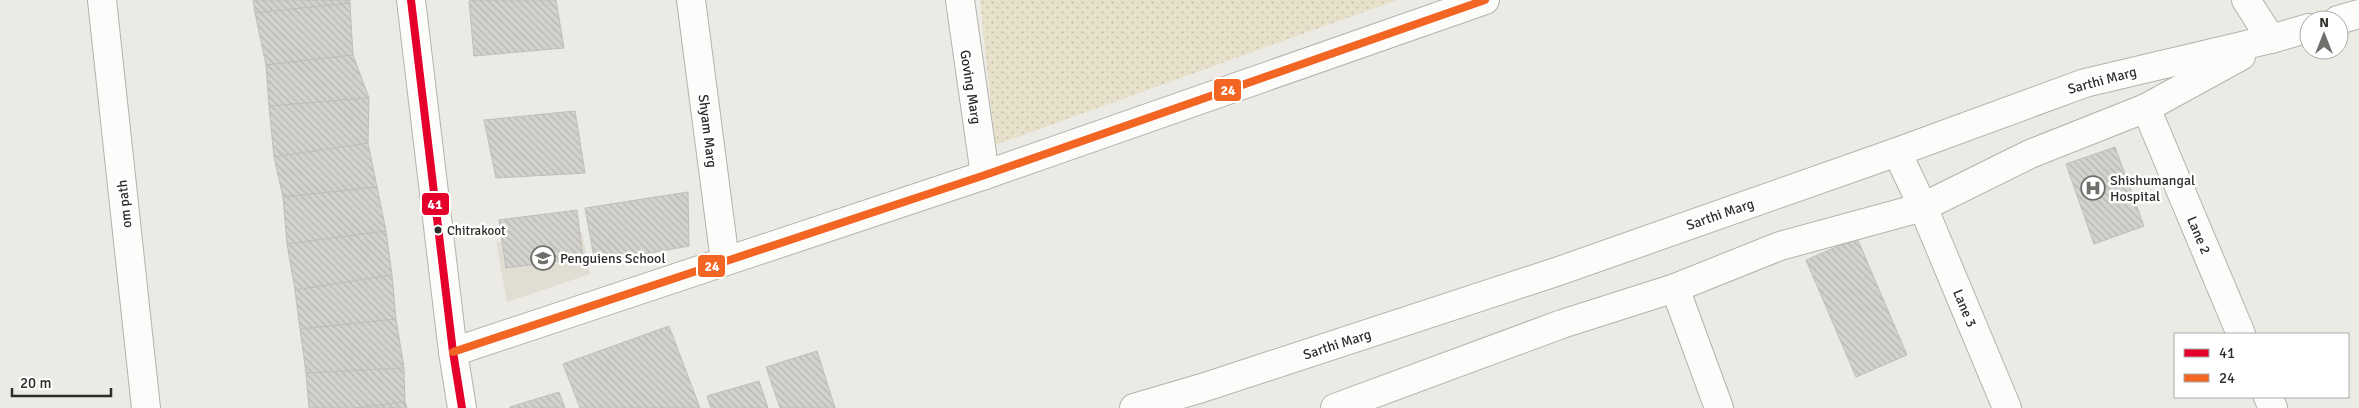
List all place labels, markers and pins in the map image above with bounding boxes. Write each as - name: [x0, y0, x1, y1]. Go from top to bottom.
- place label: Shishumangal Hospital: [2110, 172, 2195, 205]
- hospital icon: Shishumangal Hospital: [2080, 175, 2106, 201]
- place label: Chitrakoot: [447, 223, 506, 239]
- marker: Chitrakoot: [433, 225, 443, 235]
- school or university icon: Penguiens School: [530, 245, 556, 271]
- place label: Penguiens School: [560, 250, 666, 267]

